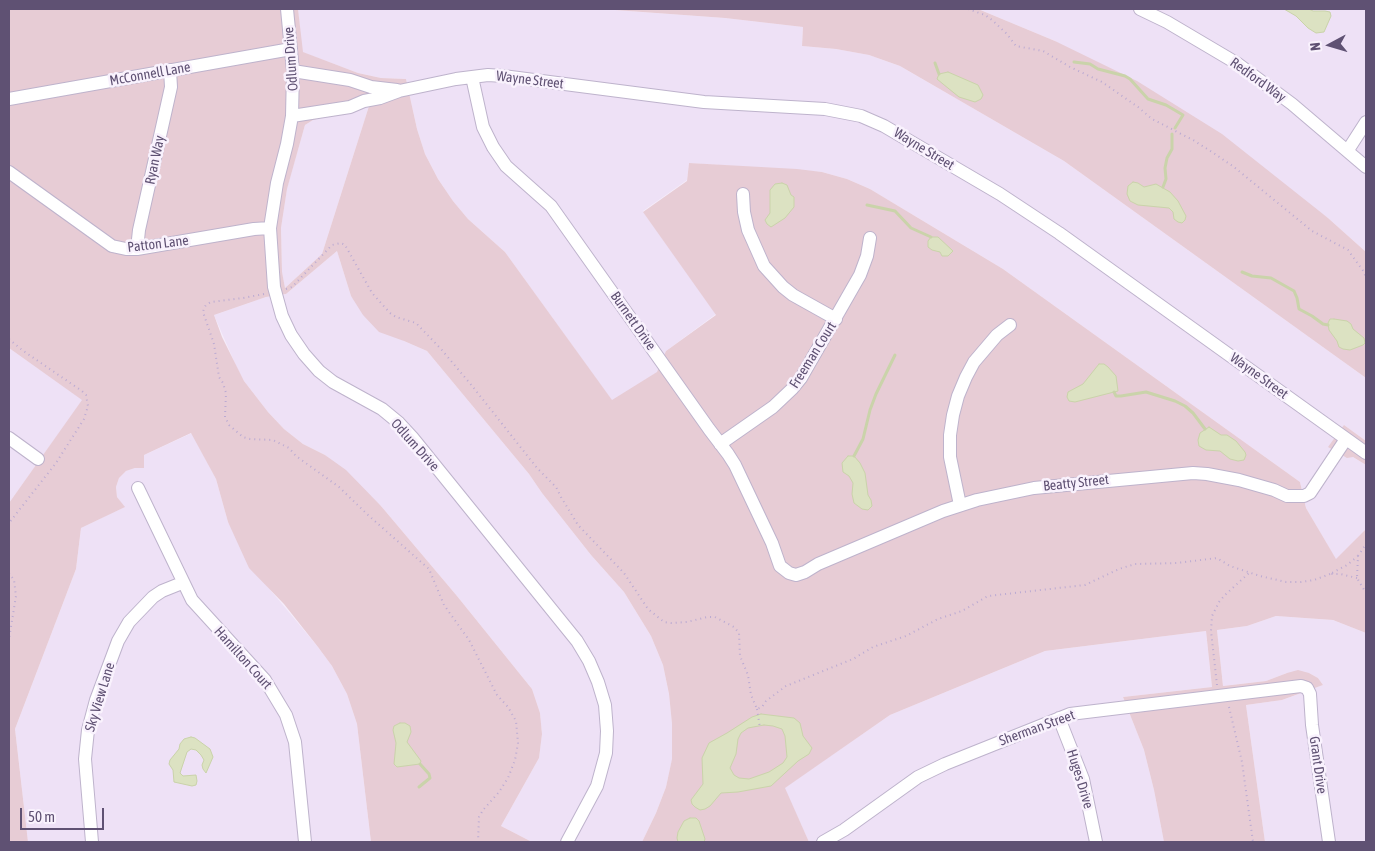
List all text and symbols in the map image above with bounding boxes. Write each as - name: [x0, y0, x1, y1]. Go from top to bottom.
- north arrow: [1305, 20, 1355, 70]
- street label: Odlum Drive: [280, 26, 302, 92]
- text: N: [1307, 42, 1323, 52]
- street label: Redford Way: [1227, 54, 1289, 106]
- street label: McConnell Lane: [108, 59, 192, 89]
- street label: Wayne Street: [495, 68, 565, 92]
- street label: Wayne Street: [891, 124, 957, 174]
- street label: Ryan Way: [142, 134, 168, 186]
- street label: Patton Lane: [127, 232, 189, 256]
- street label: Burnett Drive: [607, 288, 659, 354]
- street label: Freeman Court: [786, 319, 840, 391]
- street label: Wayne Street: [1227, 349, 1291, 403]
- street label: Odlum Drive: [387, 415, 443, 475]
- street label: Beatty Street: [1042, 471, 1110, 495]
- street label: Hamilton Court: [210, 623, 276, 693]
- street label: Sky View Lane: [82, 660, 118, 734]
- street label: Sherman Street: [997, 707, 1077, 749]
- street label: Grant Drive: [1306, 735, 1330, 795]
- street label: Huges Drive: [1063, 747, 1097, 811]
- scale bar: [22, 798, 106, 830]
- text: 50 m: [28, 808, 55, 825]

